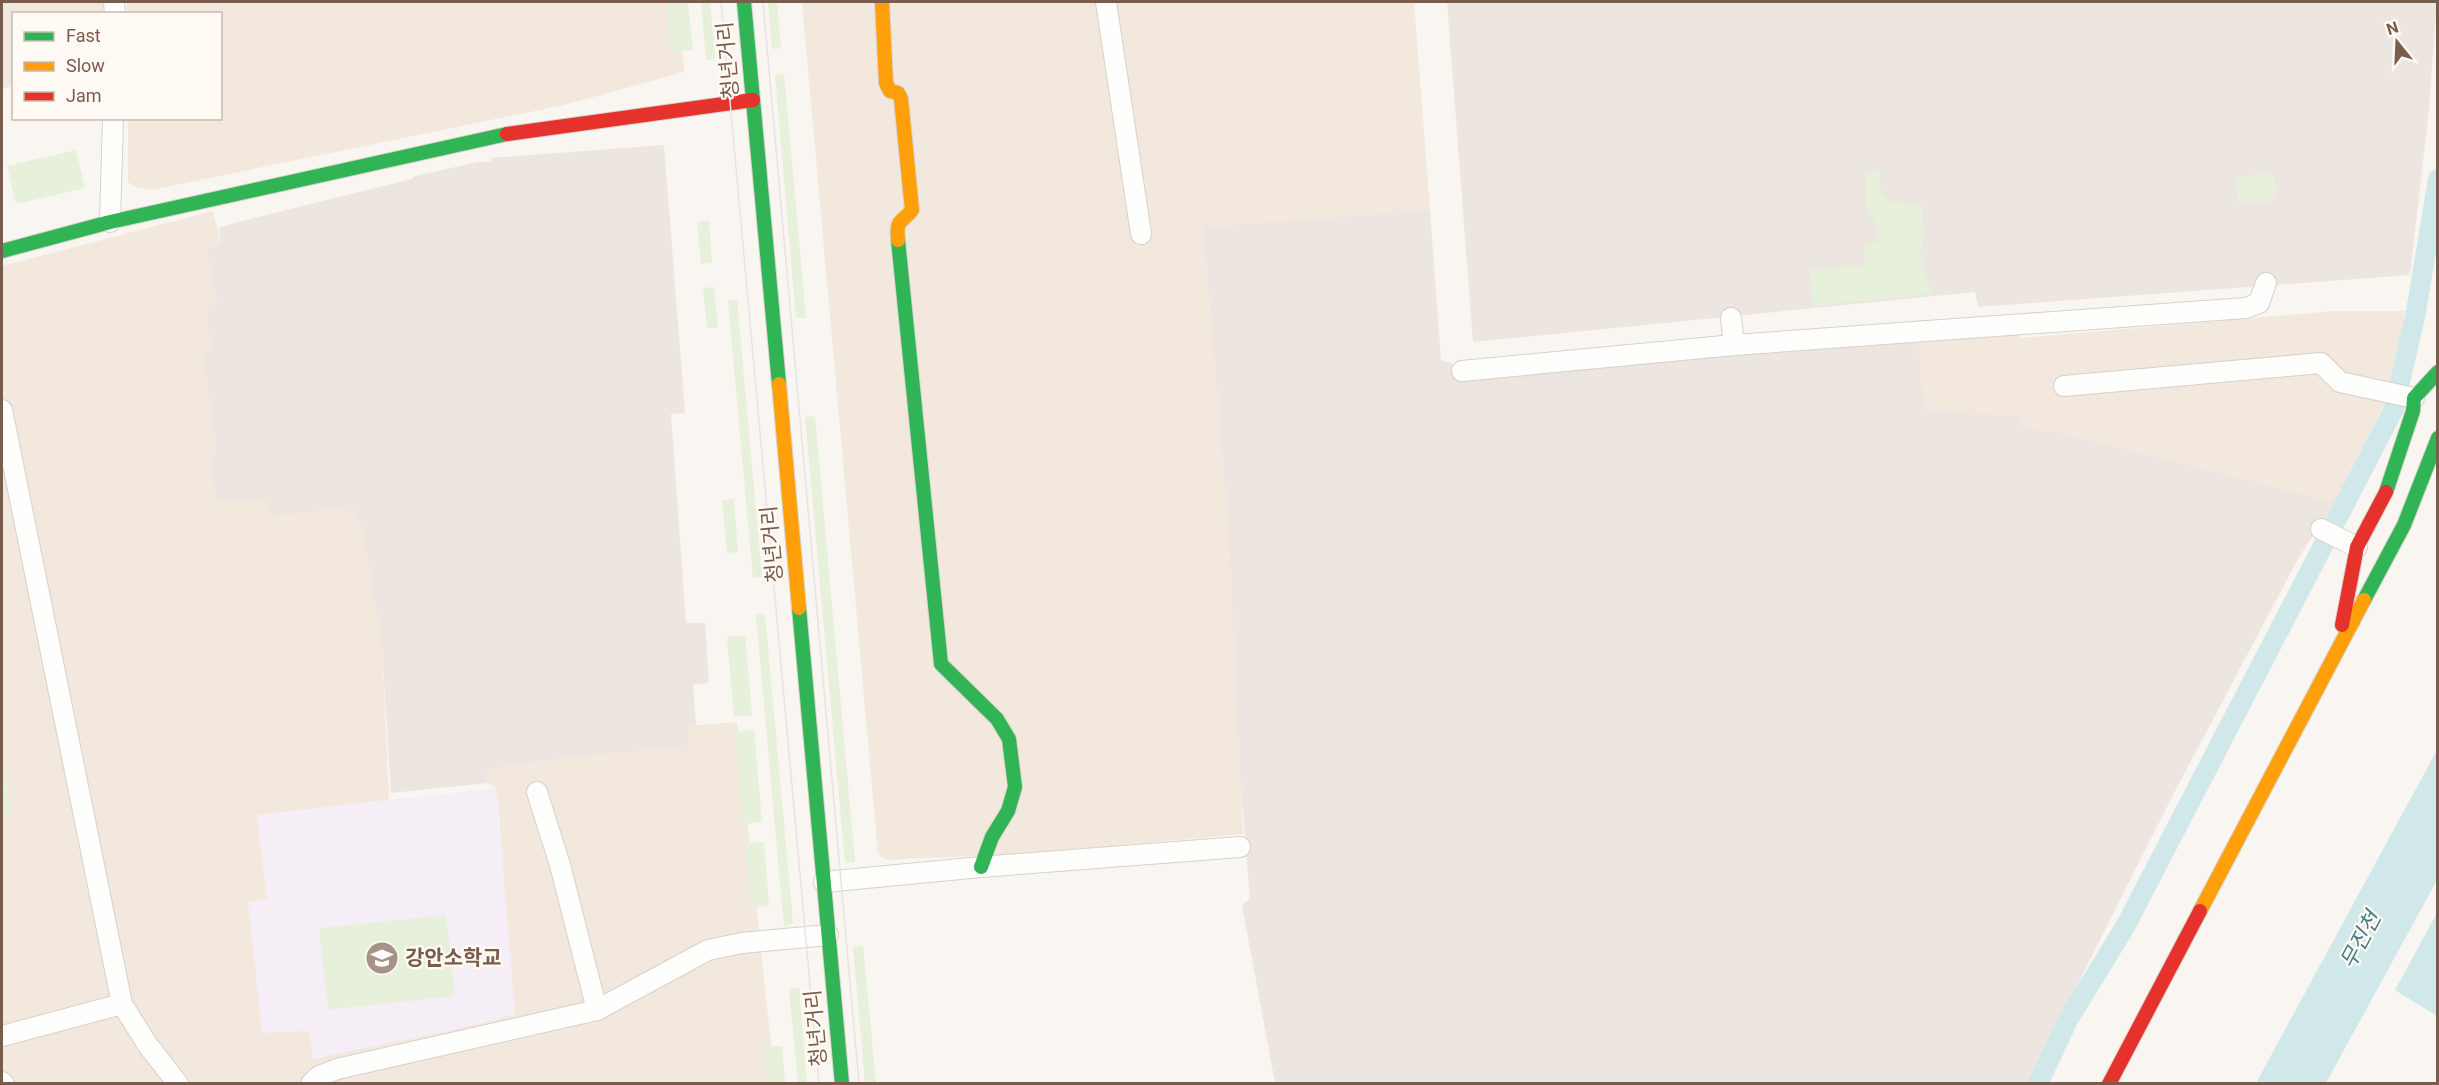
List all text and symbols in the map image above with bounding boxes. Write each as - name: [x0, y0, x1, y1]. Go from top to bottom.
- legend: [12, 12, 222, 120]
- north arrow: [2367, 12, 2427, 72]
- text: N: [2384, 17, 2401, 39]
- street label: 청년거리: [713, 20, 743, 100]
- text: Fast: [66, 25, 101, 46]
- text: Slow: [66, 55, 105, 76]
- text: Jam: [66, 85, 102, 106]
- street label: 청년거리: [757, 504, 787, 584]
- water label: 무진천: [2335, 905, 2387, 973]
- school or university icon: 강안소학교: [364, 940, 400, 976]
- place label: 강안소학교: [405, 946, 502, 970]
- street label: 청년거리: [801, 988, 831, 1068]

